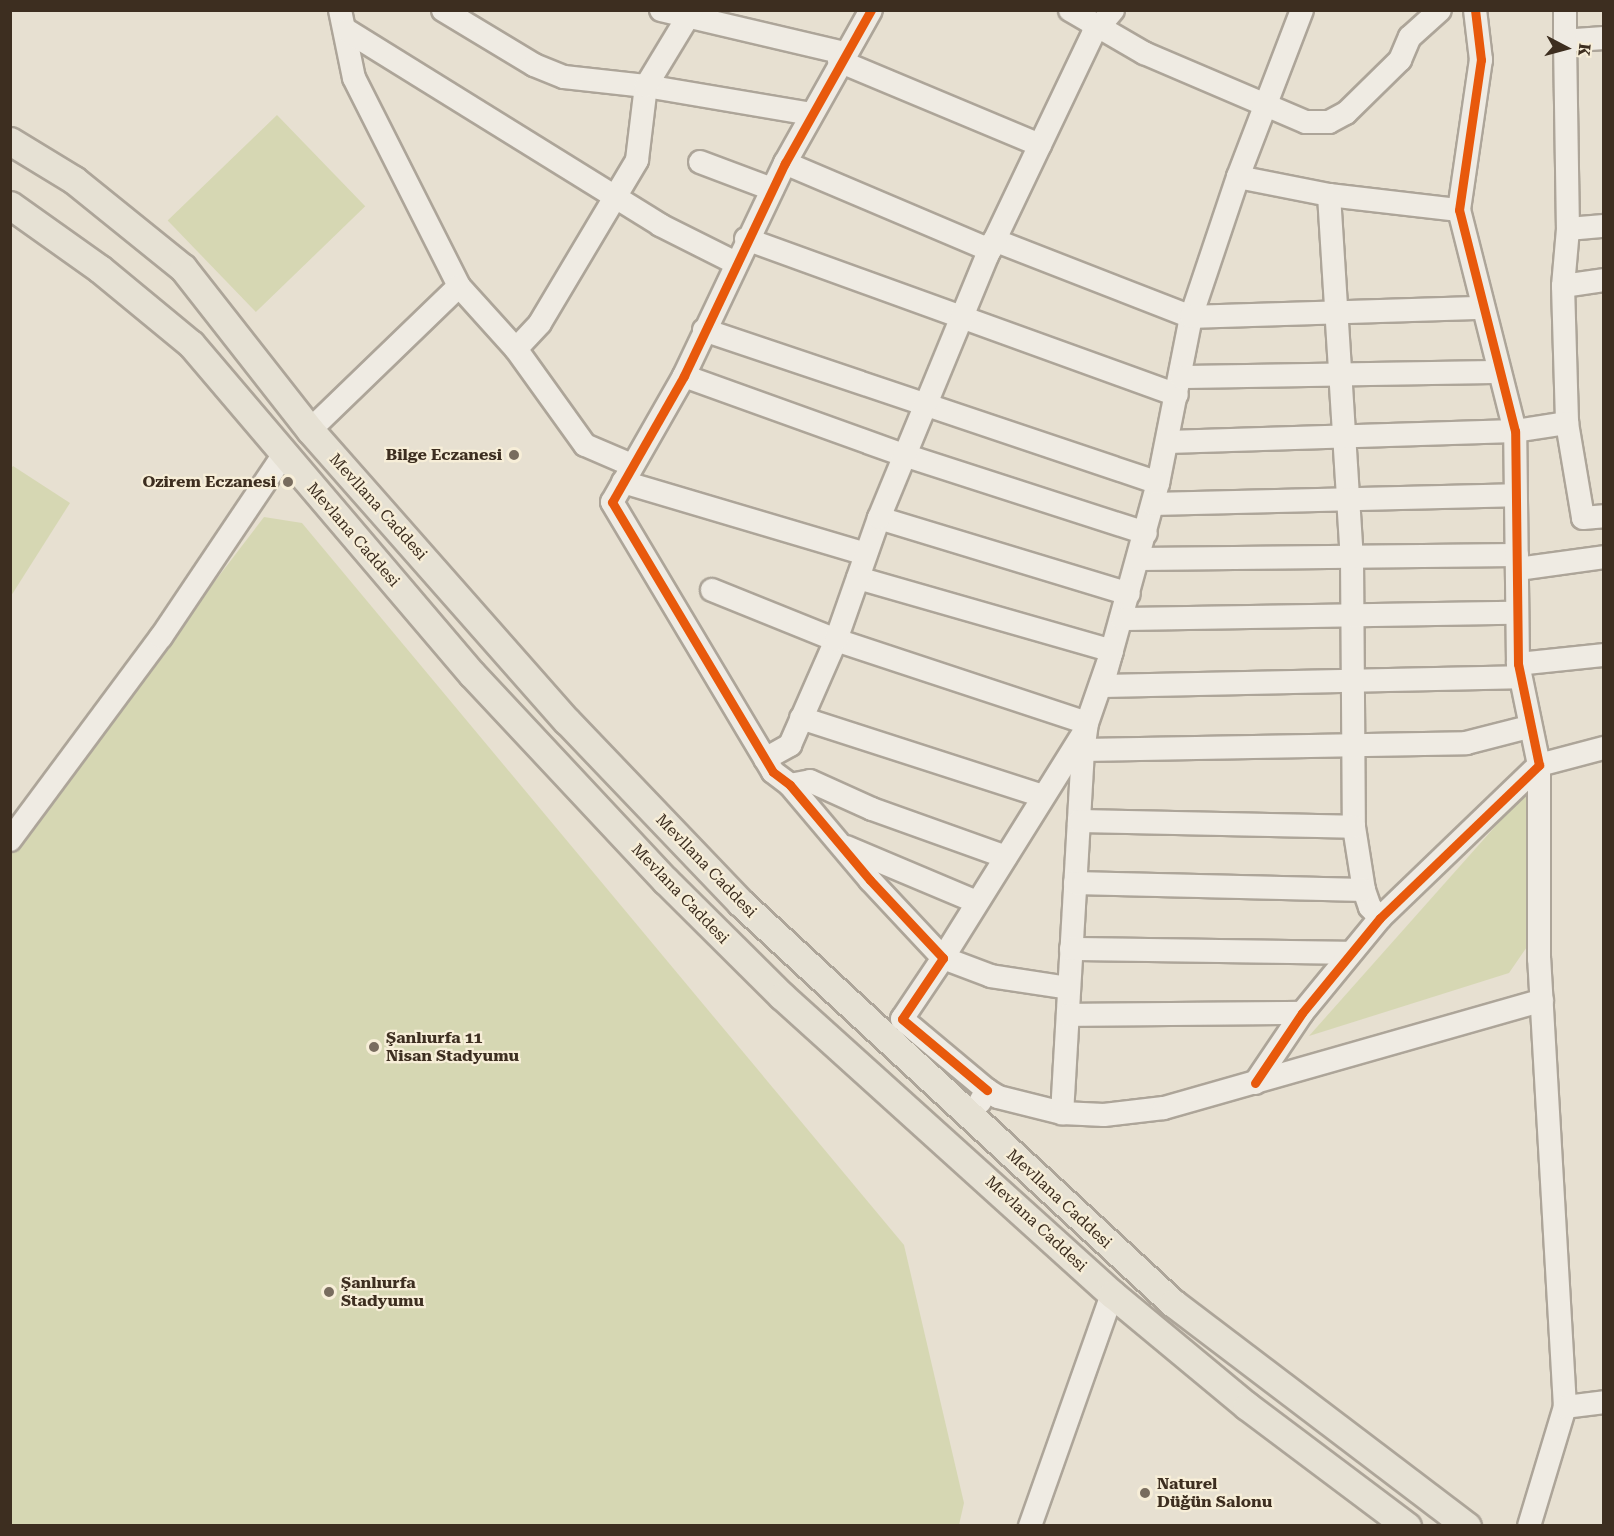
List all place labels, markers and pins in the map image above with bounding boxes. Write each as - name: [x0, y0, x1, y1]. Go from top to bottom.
- place label: Bilge Eczanesi: [386, 445, 502, 465]
- marker: Bilge Eczanesi: [507, 448, 521, 462]
- place label: Ozirem Eczanesi: [142, 472, 276, 492]
- marker: Ozirem Eczanesi: [281, 475, 295, 489]
- place label: Şanlıurfa 11 Nisan Stadyumu: [386, 1028, 519, 1066]
- marker: Şanlıurfa 11 Nisan Stadyumu: [367, 1040, 381, 1054]
- place label: Şanlıurfa Stadyumu: [341, 1273, 424, 1311]
- marker: Şanlıurfa Stadyumu: [322, 1285, 336, 1299]
- place label: Naturel Düğün Salonu: [1157, 1474, 1272, 1512]
- marker: Naturel Düğün Salonu: [1138, 1486, 1152, 1500]

